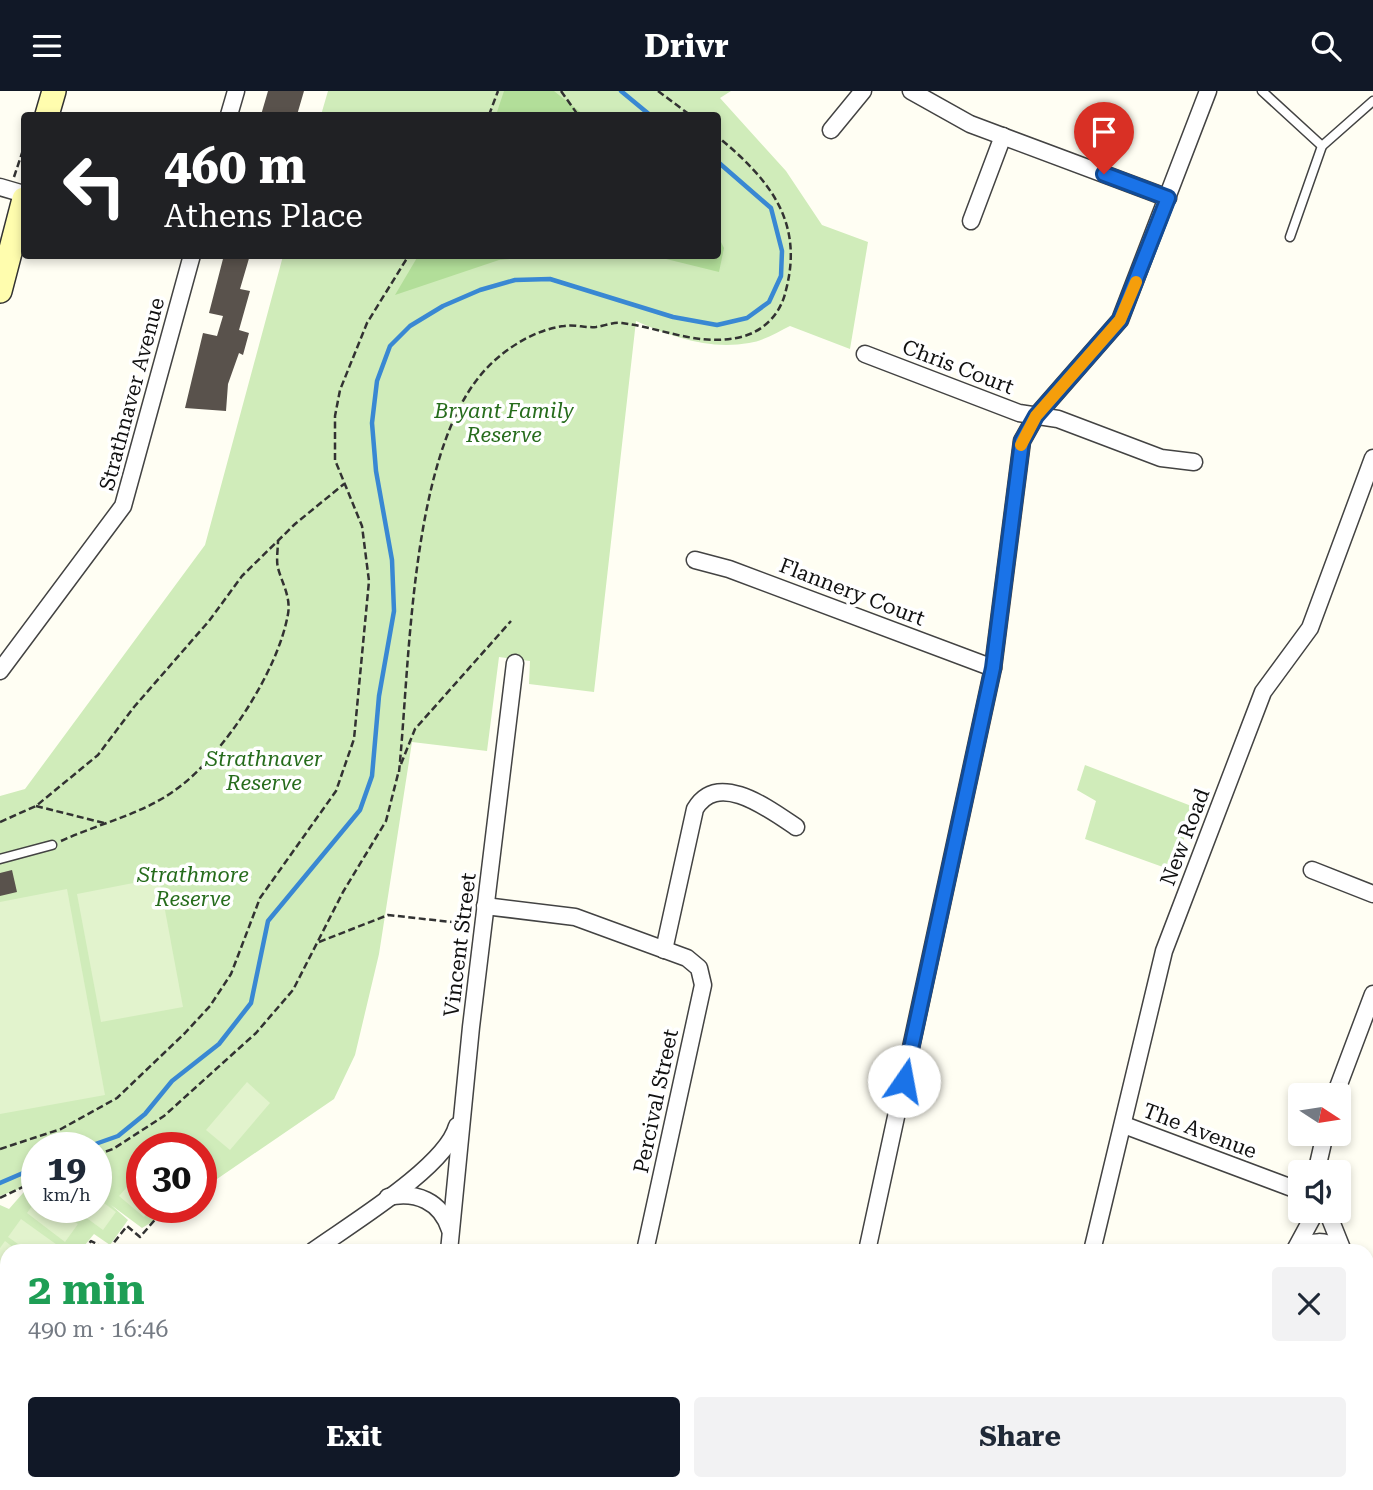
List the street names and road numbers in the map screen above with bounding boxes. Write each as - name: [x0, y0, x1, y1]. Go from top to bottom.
- street label: Strathnaver Avenue: [95, 295, 169, 493]
- street label: Chris Court: [899, 335, 1017, 399]
- street label: Flannery Court: [776, 553, 928, 631]
- street label: New Road: [1155, 784, 1215, 889]
- street label: Vincent Street: [439, 871, 481, 1018]
- street label: Percival Street: [629, 1027, 683, 1175]
- street label: The Avenue: [1140, 1098, 1260, 1164]

